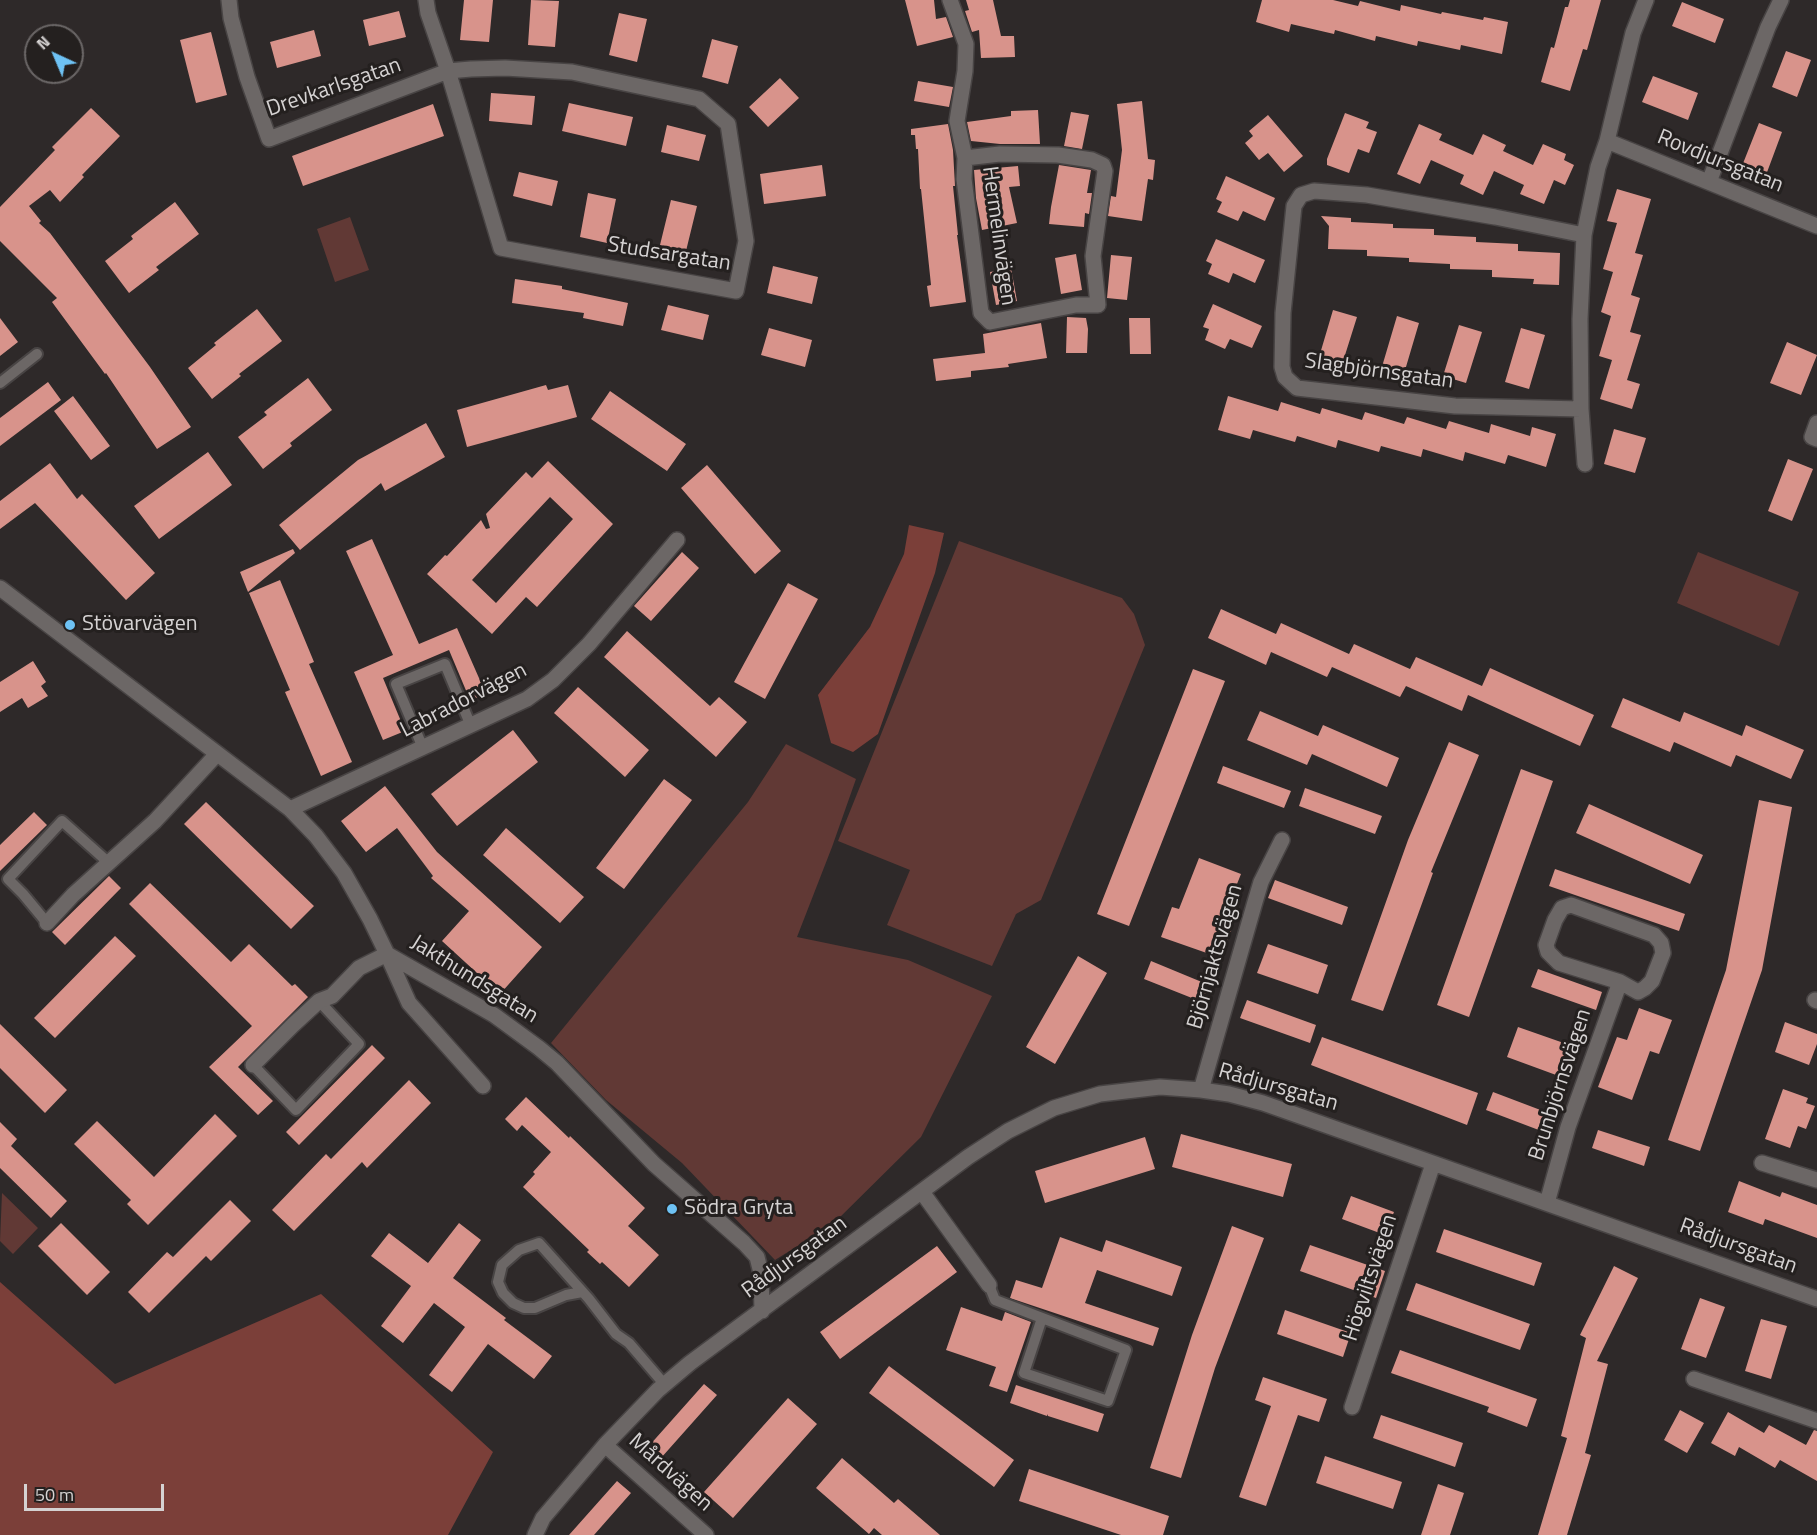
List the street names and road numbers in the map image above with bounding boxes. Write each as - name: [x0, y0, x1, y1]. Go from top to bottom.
- street label: Drevkarlsgatan: [263, 53, 405, 123]
- street label: Rovdjursgatan: [1653, 125, 1787, 199]
- street label: Hermelinvägen: [975, 165, 1021, 307]
- street label: Studsargatan: [606, 232, 732, 278]
- street label: Slagbjörnsgatan: [1303, 349, 1455, 395]
- street label: Labradorvägen: [396, 658, 532, 744]
- street label: Björnjaktsvägen: [1183, 882, 1249, 1032]
- street label: Jakthundsgatan: [405, 930, 543, 1030]
- street label: Brunbjörnsvägen: [1524, 1006, 1598, 1164]
- street label: Rådjursgatan: [1215, 1058, 1341, 1118]
- street label: Rådjursgatan: [737, 1211, 853, 1305]
- street label: Högviltsvägen: [1338, 1211, 1404, 1345]
- street label: Rådjursgatan: [1676, 1214, 1800, 1280]
- street label: Mårdvägen: [622, 1428, 718, 1518]

